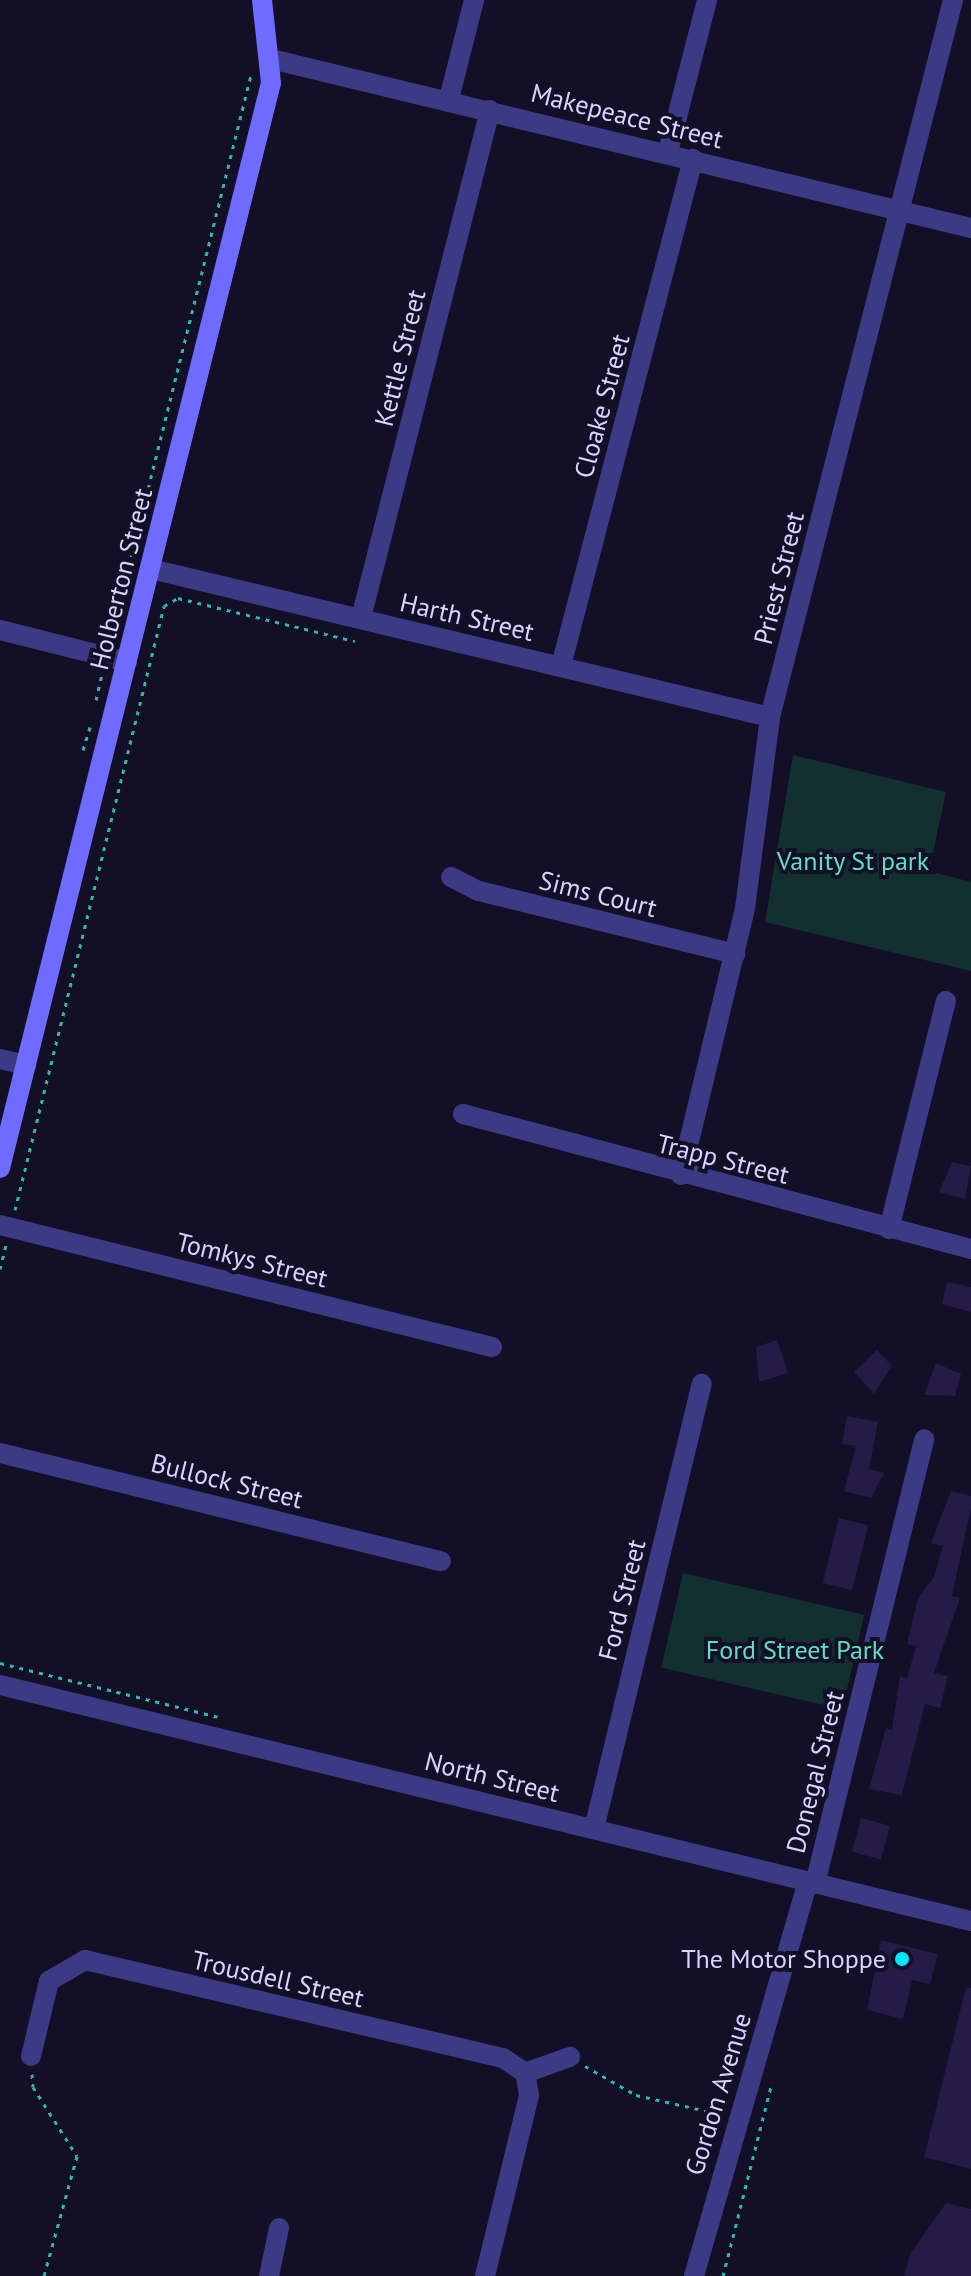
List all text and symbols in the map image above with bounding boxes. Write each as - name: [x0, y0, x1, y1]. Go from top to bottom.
- street label: Makepeace Street: [528, 77, 726, 155]
- street label: Kettle Street: [368, 287, 432, 429]
- street label: Cloake Street: [568, 331, 636, 481]
- street label: Holberton Street: [83, 485, 159, 673]
- street label: Priest Street: [747, 508, 811, 648]
- street label: Harth Street: [397, 586, 537, 648]
- park label: Vanity St park: [776, 845, 930, 877]
- street label: Sims Court: [536, 864, 660, 924]
- street label: Trapp Street: [654, 1128, 792, 1190]
- street label: Tomkys Street: [173, 1226, 331, 1294]
- street label: Bullock Street: [148, 1447, 306, 1515]
- street label: Ford Street: [592, 1536, 652, 1664]
- park label: Ford Street Park: [706, 1634, 884, 1666]
- street label: Donegal Street: [780, 1688, 850, 1856]
- street label: North Street: [422, 1745, 562, 1809]
- place label: The Motor Shoppe: [681, 1943, 886, 1975]
- street label: Trousdell Street: [189, 1944, 367, 2014]
- marker: The Motor Shoppe: [893, 1950, 911, 1968]
- street label: Gordon Avenue: [678, 2009, 758, 2179]

